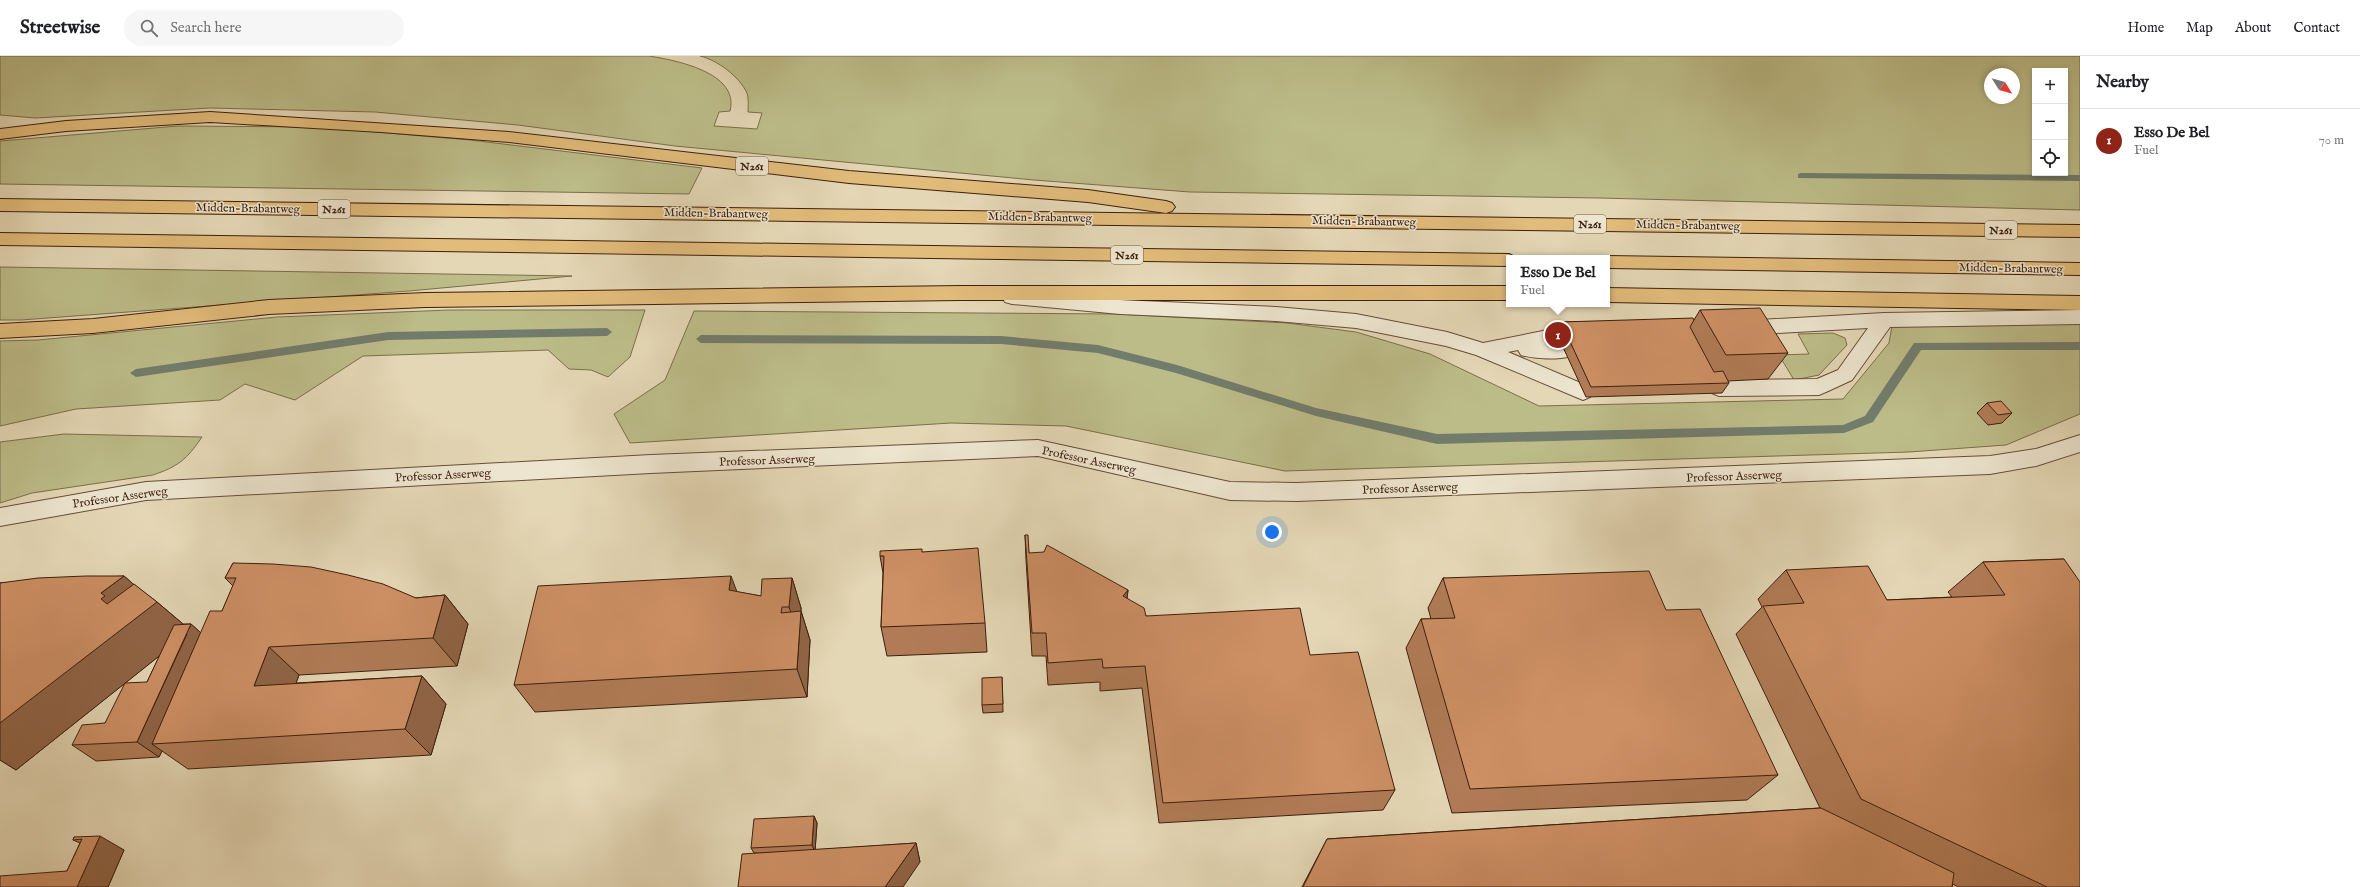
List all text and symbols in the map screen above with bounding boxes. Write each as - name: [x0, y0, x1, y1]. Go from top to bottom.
- search box: [124, 10, 404, 46]
- text: Streetwise: [20, 16, 100, 40]
- icon: search: [138, 17, 160, 39]
- text: Search here: [170, 18, 242, 37]
- text: Home: [2128, 19, 2164, 37]
- text: Map: [2186, 19, 2213, 37]
- text: About: [2235, 19, 2271, 37]
- text: Contact: [2293, 19, 2340, 37]
- north arrow: [1984, 68, 2020, 104]
- map controls: [2032, 68, 2068, 176]
- button: +: [2032, 68, 2068, 104]
- text: Nearby: [2096, 72, 2149, 93]
- button: −: [2032, 104, 2068, 140]
- text: Esso De Bel: [2134, 123, 2209, 142]
- text: 1: [2107, 132, 2111, 149]
- text: 70 m: [2319, 132, 2344, 149]
- button: locate: [2032, 140, 2068, 176]
- text: Fuel: [2134, 142, 2158, 159]
- road number: N261: [736, 157, 768, 175]
- street label: Midden-Brabantweg: [196, 200, 301, 217]
- road number: N261: [318, 200, 350, 218]
- street label: Midden-Brabantweg: [664, 205, 769, 222]
- street label: Midden-Brabantweg: [988, 209, 1093, 226]
- street label: Midden-Brabantweg: [1312, 213, 1417, 230]
- road number: N261: [1574, 215, 1606, 233]
- street label: Midden-Brabantweg: [1636, 217, 1741, 234]
- road number: N261: [1985, 221, 2017, 239]
- road number: N261: [1111, 246, 1143, 264]
- popup: [1506, 255, 1610, 307]
- street label: Midden-Brabantweg: [1959, 260, 2064, 277]
- text: Esso De Bel: [1520, 263, 1596, 282]
- text: Fuel: [1520, 282, 1545, 299]
- pin: 1: [1545, 320, 1571, 350]
- street label: Professor Asserweg: [1040, 443, 1138, 478]
- street label: Professor Asserweg: [719, 451, 816, 470]
- street label: Professor Asserweg: [395, 465, 492, 485]
- street label: Professor Asserweg: [1686, 467, 1783, 486]
- street label: Professor Asserweg: [1362, 479, 1459, 498]
- street label: Professor Asserweg: [72, 483, 169, 512]
- your location: [1262, 522, 1282, 542]

